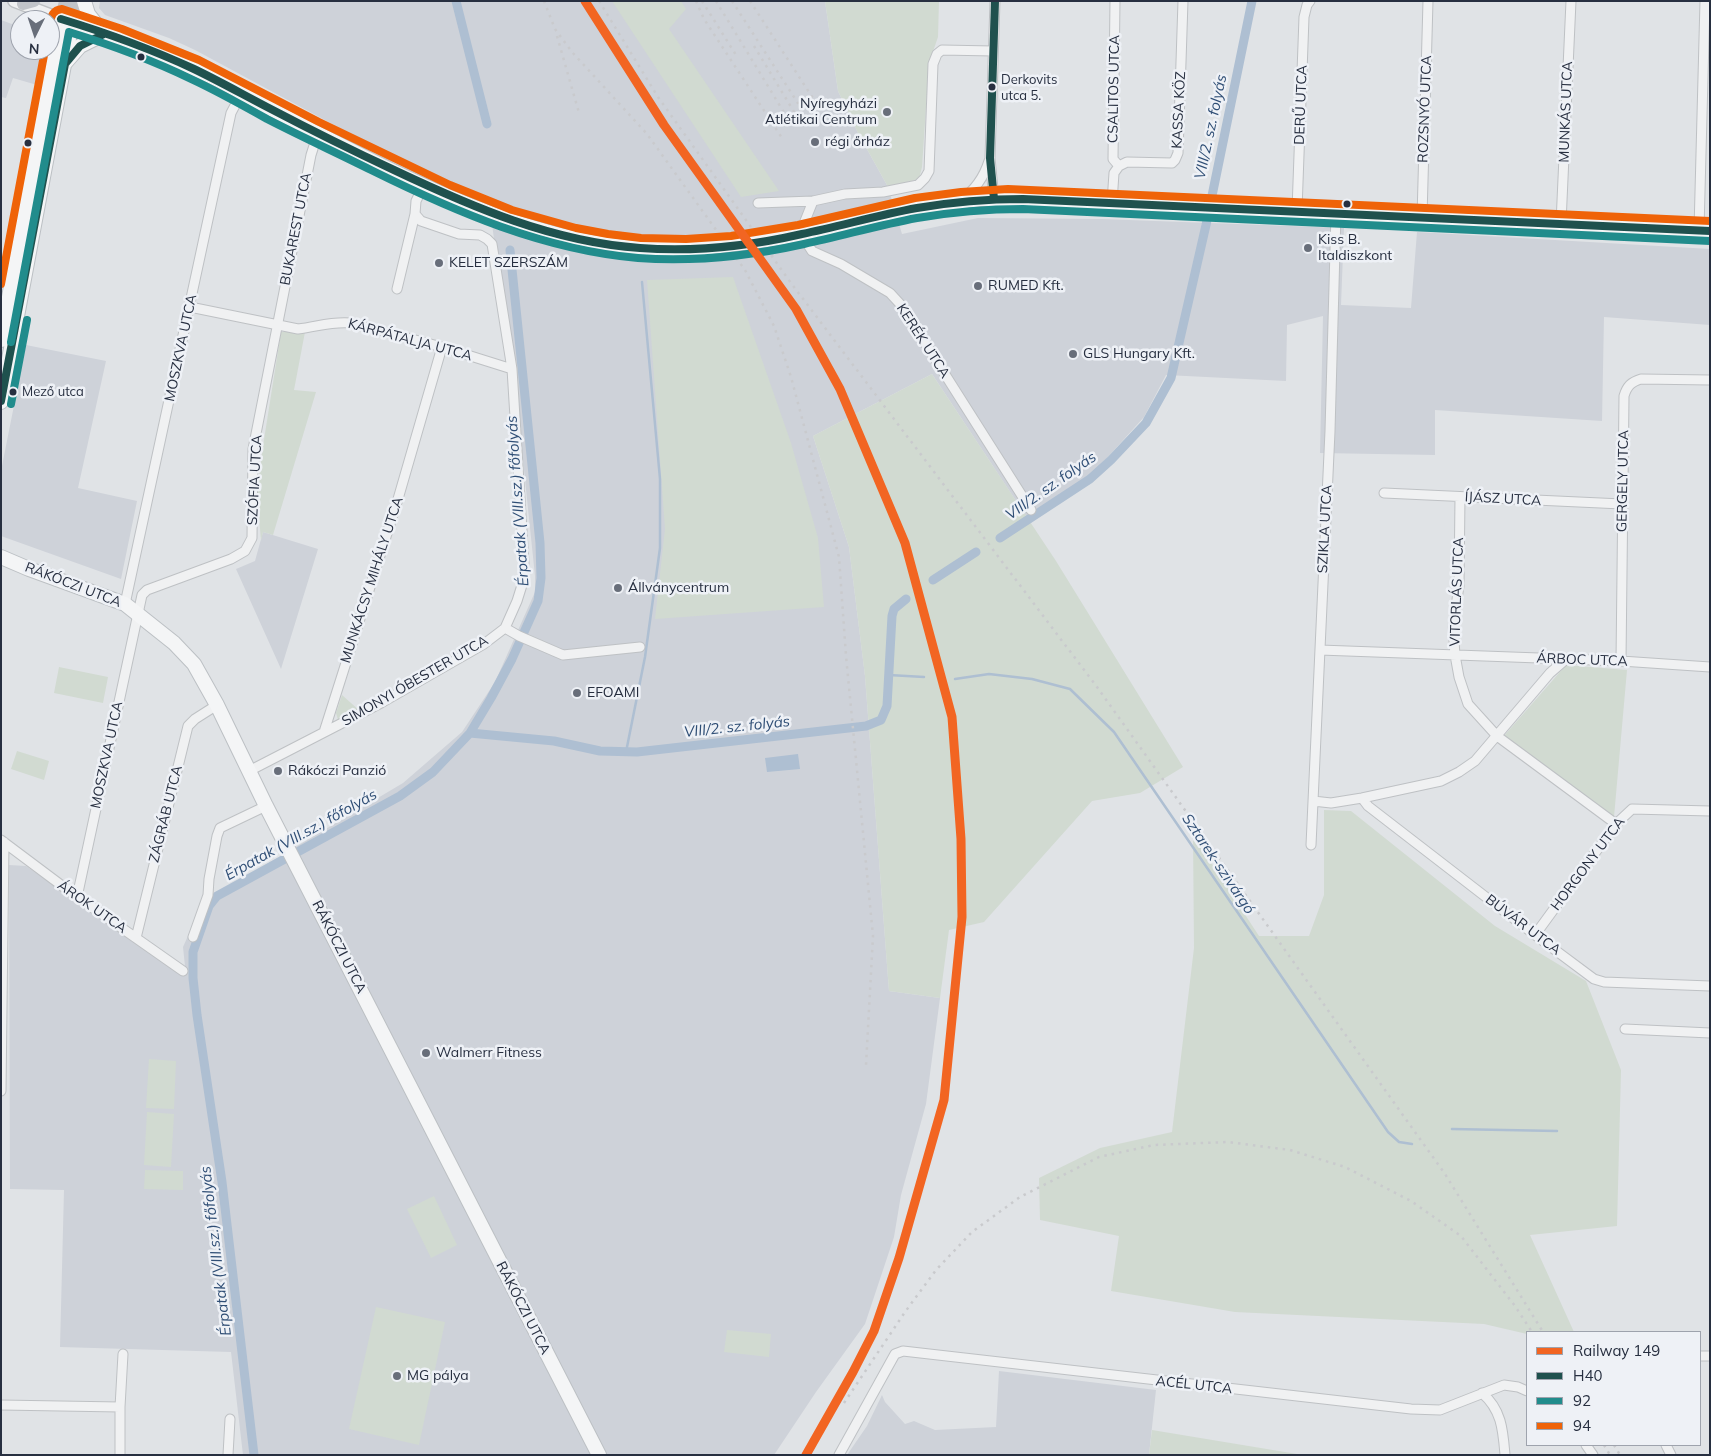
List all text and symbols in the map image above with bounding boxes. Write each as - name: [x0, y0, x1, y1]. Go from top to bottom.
- north arrow: [10, 10, 60, 60]
- street label: CSALITOS UTCA: [1105, 35, 1123, 143]
- text: N: [28, 40, 40, 58]
- unlabelled marker: [136, 52, 146, 62]
- street label: ROZSNYÓ UTCA: [1415, 55, 1435, 163]
- street label: MUNKÁS UTCA: [1556, 61, 1576, 163]
- street label: DERŰ UTCA: [1291, 65, 1311, 145]
- street label: KASSA KÖZ: [1169, 71, 1189, 149]
- place label: Derkovits utca 5.: [1001, 72, 1057, 103]
- water label: VIII/2. sz. folyás: [1191, 73, 1231, 181]
- marker: Derkovits utca 5.: [987, 82, 997, 92]
- place label: Nyíregyházi Atlétikai Centrum: [765, 96, 877, 128]
- marker: Nyíregyházi Atlétikai Centrum: [881, 106, 893, 118]
- place label: régi őrház: [825, 134, 890, 150]
- marker: régi őrház: [809, 136, 821, 148]
- unlabelled marker: [23, 138, 33, 148]
- street label: BUKAREST UTCA: [277, 171, 315, 287]
- unlabelled marker: [1342, 199, 1352, 209]
- place label: Kiss B. Italdiszkont: [1318, 232, 1392, 264]
- marker: Kiss B. Italdiszkont: [1302, 242, 1314, 254]
- place label: KELET SZERSZÁM: [449, 255, 568, 271]
- marker: KELET SZERSZÁM: [433, 257, 445, 269]
- place label: RUMED Kft.: [988, 278, 1064, 294]
- marker: RUMED Kft.: [972, 280, 984, 292]
- street label: MOSZKVA UTCA: [161, 293, 201, 403]
- street label: KERÉK UTCA: [893, 301, 953, 381]
- street label: KÁRPÁTALJA UTCA: [346, 315, 474, 365]
- place label: GLS Hungary Kft.: [1083, 346, 1195, 362]
- marker: GLS Hungary Kft.: [1067, 348, 1079, 360]
- place label: Mező utca: [22, 384, 84, 400]
- marker: Mező utca: [8, 387, 18, 397]
- water label: Érpatak (VIII.sz.) főfolyás: [503, 415, 533, 587]
- street label: GERGELY UTCA: [1614, 430, 1632, 532]
- street label: SZÓFIA UTCA: [244, 434, 266, 526]
- water label: VIII/2. sz. folyás: [1002, 448, 1100, 524]
- street label: SZIKLA UTCA: [1314, 484, 1336, 574]
- street label: ÍJÁSZ UTCA: [1464, 489, 1542, 509]
- street label: MUNKÁCSY MIHÁLY UTCA: [337, 495, 407, 665]
- street label: VITORLÁS UTCA: [1447, 537, 1467, 647]
- street label: RÁKÓCZI UTCA: [22, 559, 124, 611]
- place label: Állványcentrum: [628, 580, 729, 596]
- marker: Állványcentrum: [612, 582, 624, 594]
- street label: SIMONYI ÓBESTER UTCA: [339, 632, 491, 730]
- street label: ÁRBOC UTCA: [1536, 650, 1628, 670]
- place label: EFOAMI: [587, 685, 639, 701]
- marker: EFOAMI: [571, 687, 583, 699]
- street label: MOSZKVA UTCA: [87, 700, 127, 810]
- water label: VIII/2. sz. folyás: [683, 712, 791, 742]
- place label: Rákóczi Panzió: [288, 763, 386, 779]
- street label: ZÁGRÁB UTCA: [146, 764, 186, 864]
- marker: Rákóczi Panzió: [272, 765, 284, 777]
- water label: Érpatak (VIII.sz.) főfolyás: [222, 786, 380, 884]
- water label: Sztarek-szivárgó: [1178, 810, 1258, 918]
- street label: HORGONY UTCA: [1547, 814, 1629, 914]
- street label: ÁROK UTCA: [54, 877, 130, 937]
- street label: BÚVÁR UTCA: [1482, 891, 1564, 959]
- street label: RÁKÓCZI UTCA: [308, 898, 370, 996]
- place label: Walmerr Fitness: [436, 1045, 542, 1061]
- marker: Walmerr Fitness: [420, 1047, 432, 1059]
- water label: Érpatak (VIII.sz.) főfolyás: [197, 1165, 235, 1337]
- street label: RÁKÓCZI UTCA: [492, 1259, 554, 1357]
- legend: [1526, 1331, 1701, 1446]
- text: Railway 149: [1573, 1341, 1660, 1360]
- text: H40: [1573, 1366, 1603, 1385]
- place label: MG pálya: [407, 1368, 469, 1384]
- marker: MG pálya: [391, 1370, 403, 1382]
- street label: ACÉL UTCA: [1155, 1373, 1233, 1397]
- text: 92: [1573, 1391, 1591, 1410]
- text: 94: [1573, 1416, 1591, 1435]

